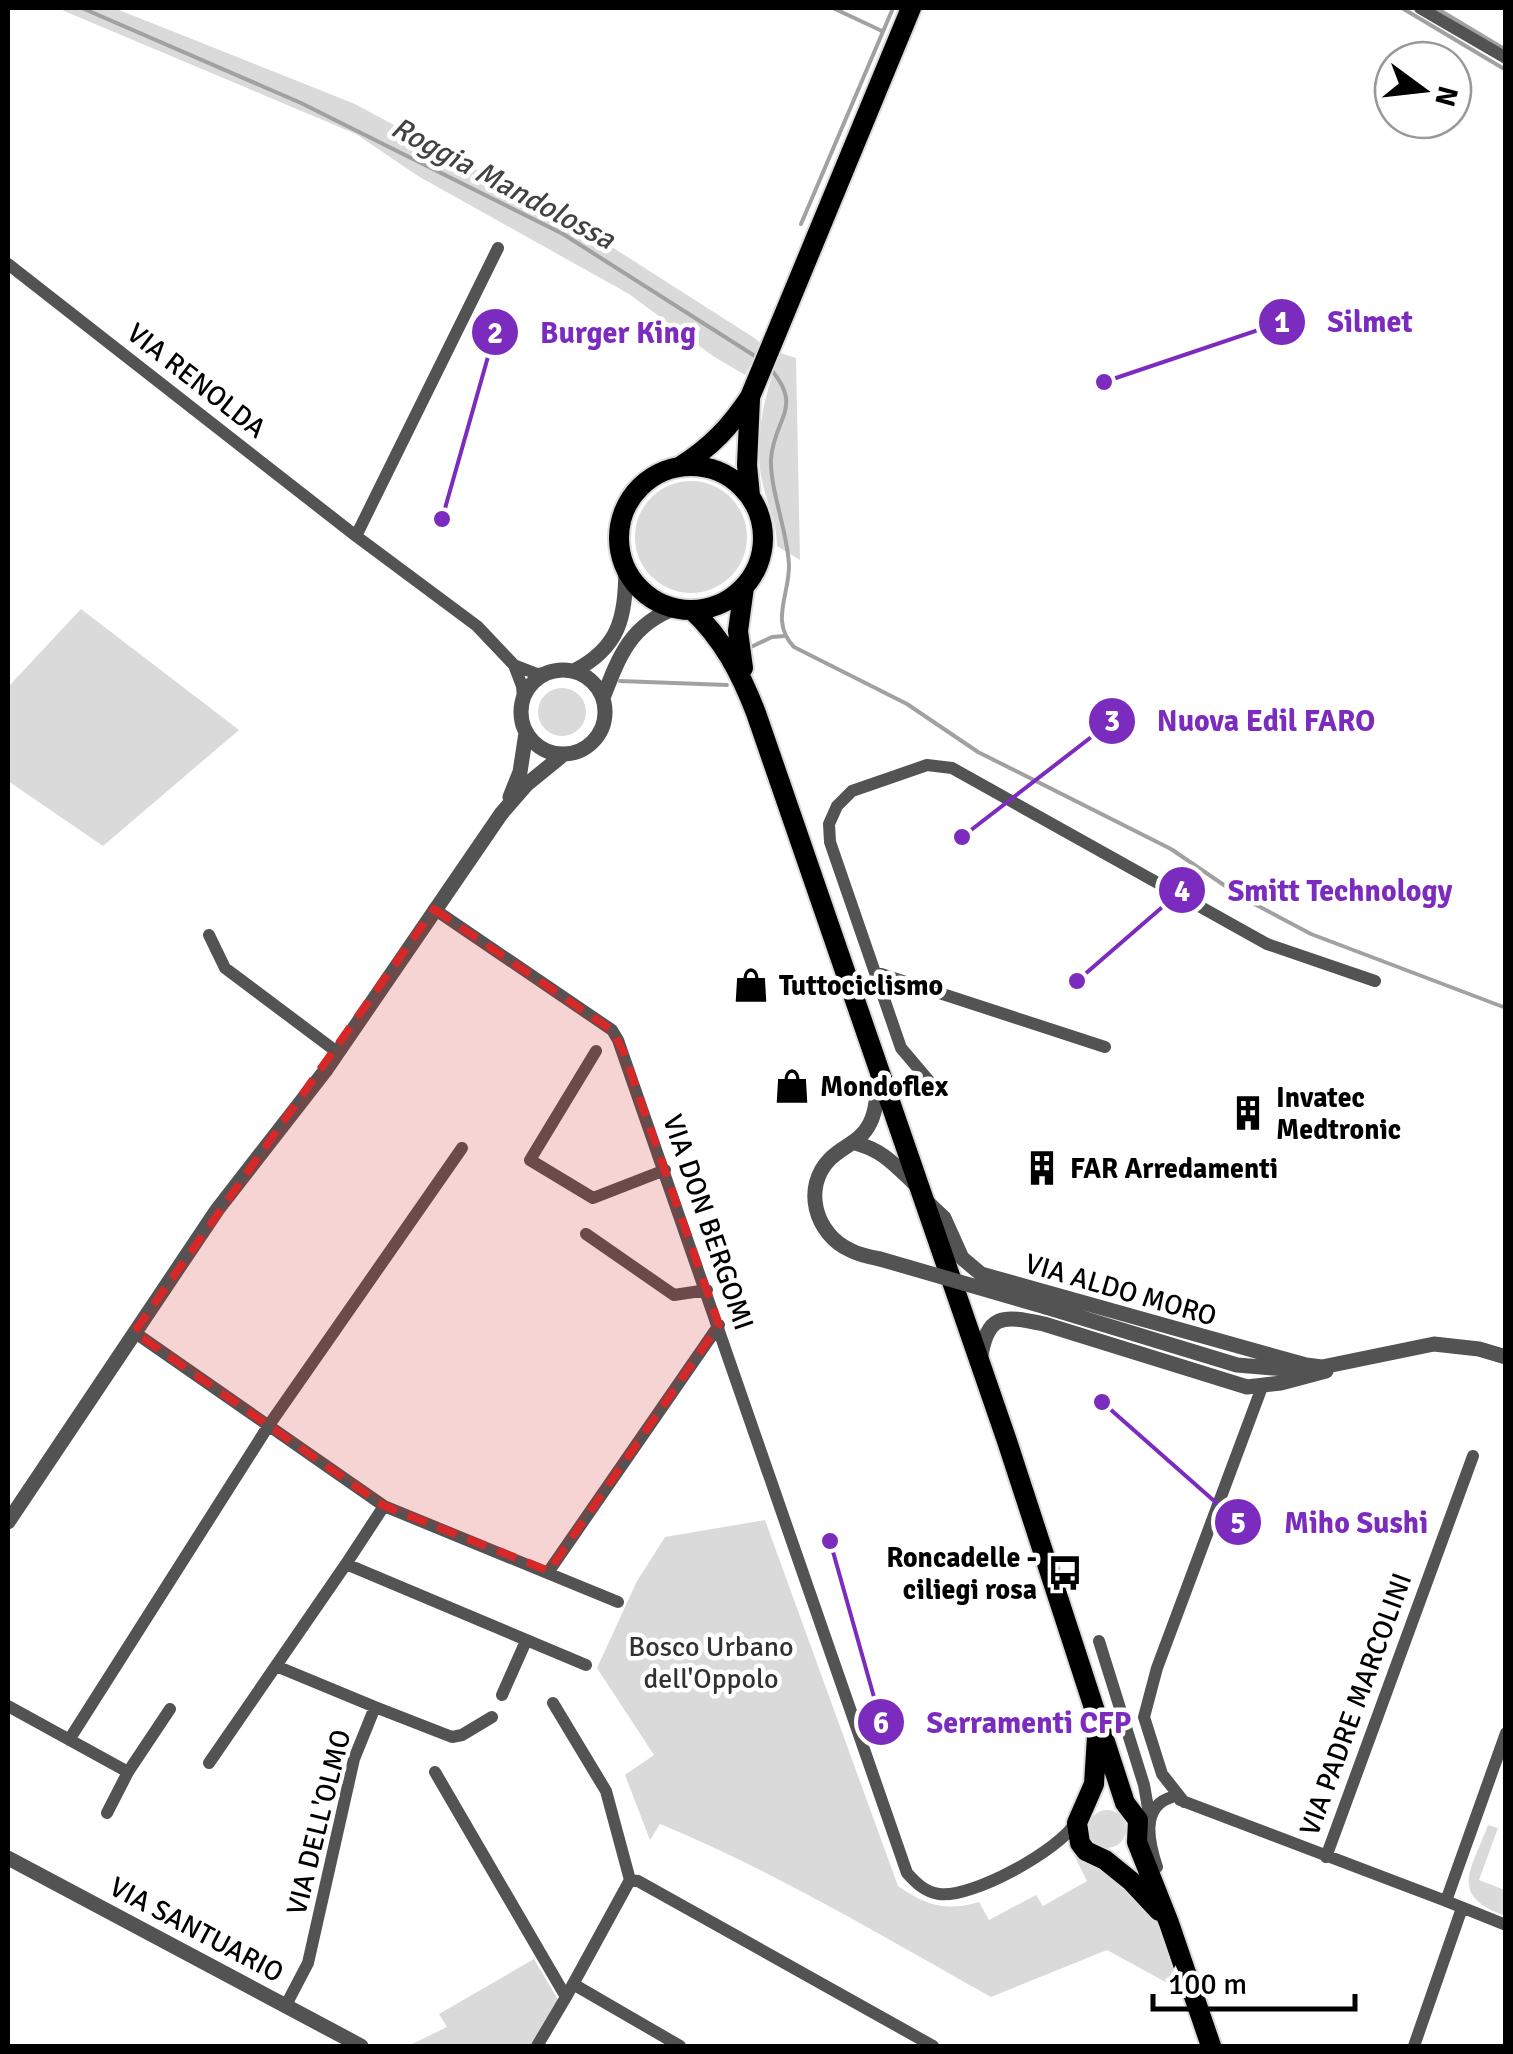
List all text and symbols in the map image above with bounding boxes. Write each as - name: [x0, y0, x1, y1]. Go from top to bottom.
- north arrow: [1373, 40, 1473, 140]
- text: N: [1427, 82, 1465, 110]
- water label: Roggia Mandolossa: [385, 109, 621, 258]
- callout: Silmet: [1257, 292, 1432, 352]
- callout: Burger King: [470, 302, 716, 362]
- text: 1: [1274, 304, 1290, 341]
- text: Silmet: [1327, 304, 1413, 341]
- text: 2: [487, 315, 503, 352]
- text: Burger King: [540, 315, 696, 352]
- street label: VIA RENOLDA: [120, 316, 273, 446]
- callout: Nuova Edil FARO: [1087, 691, 1395, 751]
- text: 3: [1104, 703, 1120, 740]
- text: Nuova Edil FARO: [1157, 703, 1375, 740]
- callout: Smitt Technology: [1157, 860, 1472, 920]
- text: 4: [1174, 873, 1190, 910]
- text: Smitt Technology: [1228, 873, 1452, 910]
- shop icon: Tuttociclismo: [732, 966, 770, 1004]
- place label: Tuttociclismo: [779, 969, 943, 1003]
- shop icon: Mondoflex: [773, 1067, 811, 1105]
- place label: Mondoflex: [820, 1070, 949, 1104]
- place label: Invatec Medtronic: [1276, 1081, 1401, 1147]
- building icon: Invatec Medtronic: [1229, 1094, 1267, 1132]
- street label: VIA DON BERGOMI: [655, 1110, 761, 1335]
- building icon: FAR Arredamenti: [1023, 1149, 1061, 1187]
- place label: FAR Arredamenti: [1070, 1152, 1278, 1186]
- street label: VIA ALDO MORO: [1021, 1246, 1220, 1334]
- callout: Miho Sushi: [1213, 1492, 1448, 1552]
- text: 5: [1230, 1505, 1246, 1542]
- text: Miho Sushi: [1284, 1505, 1428, 1542]
- place label: Roncadelle - ciliegi rosa: [886, 1541, 1037, 1607]
- bus stop icon: Roncadelle - ciliegi rosa: [1046, 1554, 1084, 1592]
- street label: VIA PADRE MARCOLINI: [1293, 1568, 1419, 1840]
- park label: Bosco Urbano dell'Oppolo: [628, 1630, 794, 1696]
- callout: Serramenti CFP: [856, 1692, 1151, 1752]
- text: 6: [873, 1705, 889, 1742]
- text: Serramenti CFP: [927, 1705, 1131, 1742]
- street label: VIA DELL'OLMO: [280, 1726, 358, 1918]
- street label: VIA SANTUARIO: [104, 1870, 289, 1990]
- scale bar: [1153, 1949, 1356, 2011]
- text: 100 m: [1168, 1966, 1247, 2003]

